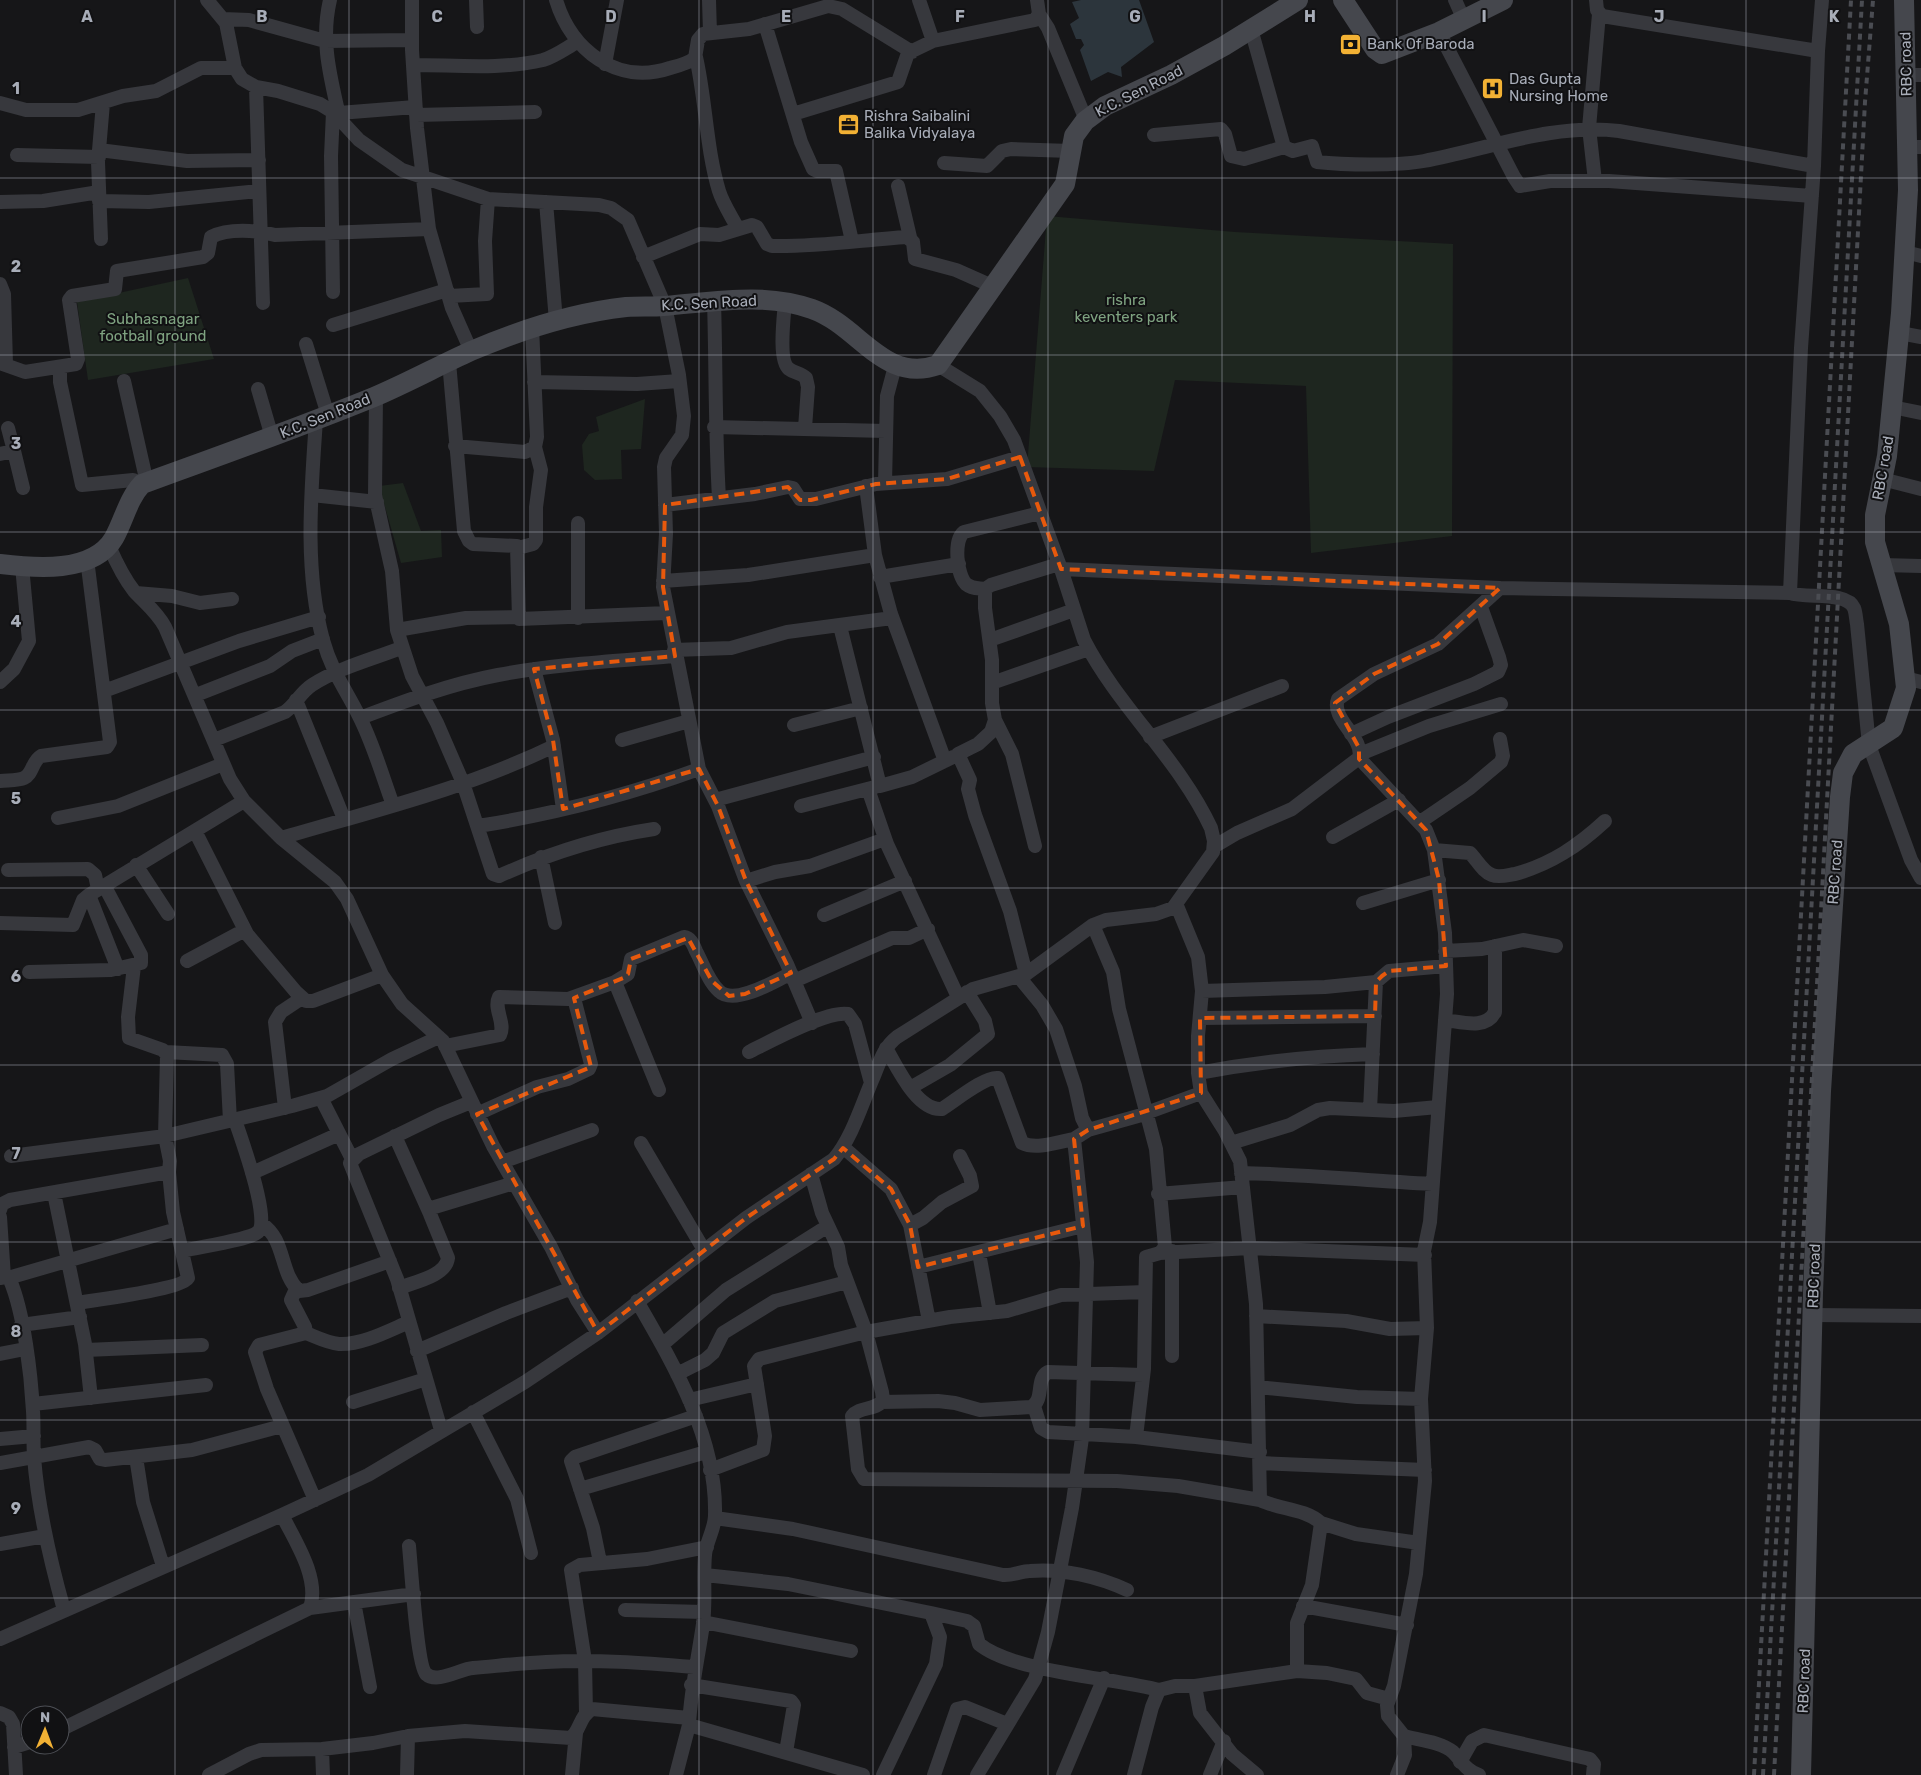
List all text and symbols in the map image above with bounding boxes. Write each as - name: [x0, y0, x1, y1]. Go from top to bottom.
- text: A: [81, 7, 93, 26]
- text: B: [256, 7, 268, 26]
- text: C: [431, 7, 443, 26]
- text: D: [605, 7, 617, 26]
- text: E: [781, 7, 791, 26]
- text: F: [955, 7, 965, 26]
- text: G: [1129, 7, 1141, 26]
- text: H: [1304, 7, 1316, 26]
- text: I: [1481, 7, 1487, 26]
- text: J: [1654, 7, 1664, 26]
- text: K: [1829, 7, 1840, 26]
- street label: RBC road: [1896, 31, 1916, 97]
- bank icon: Bank Of Baroda: [1339, 32, 1363, 56]
- place label: Bank Of Baroda: [1367, 35, 1475, 53]
- street label: K.C. Sen Road: [1092, 61, 1186, 121]
- place label: Das Gupta Nursing Home: [1509, 70, 1608, 105]
- hospital icon: Das Gupta Nursing Home: [1481, 76, 1505, 100]
- text: 1: [12, 79, 20, 98]
- place label: Rishra Saibalini Balika Vidyalaya: [864, 107, 975, 142]
- office icon: Rishra Saibalini Balika Vidyalaya: [836, 113, 860, 137]
- text: 2: [11, 257, 21, 276]
- park label: rishra keventers park: [1075, 291, 1178, 326]
- street label: K.C. Sen Road: [661, 292, 757, 314]
- park label: Subhasnagar football ground: [100, 310, 206, 345]
- street label: K.C. Sen Road: [277, 390, 373, 442]
- text: 3: [11, 434, 21, 453]
- street label: RBC road: [1869, 434, 1897, 502]
- text: 4: [11, 612, 22, 631]
- text: 5: [11, 789, 21, 808]
- street label: RBC road: [1824, 839, 1846, 905]
- text: 6: [11, 967, 21, 986]
- text: 7: [11, 1144, 21, 1163]
- street label: RBC road: [1804, 1243, 1824, 1309]
- text: 8: [11, 1322, 22, 1341]
- text: 9: [11, 1499, 21, 1518]
- street label: RBC road: [1794, 1648, 1814, 1714]
- north arrow: [20, 1705, 70, 1755]
- text: N: [40, 1709, 50, 1726]

